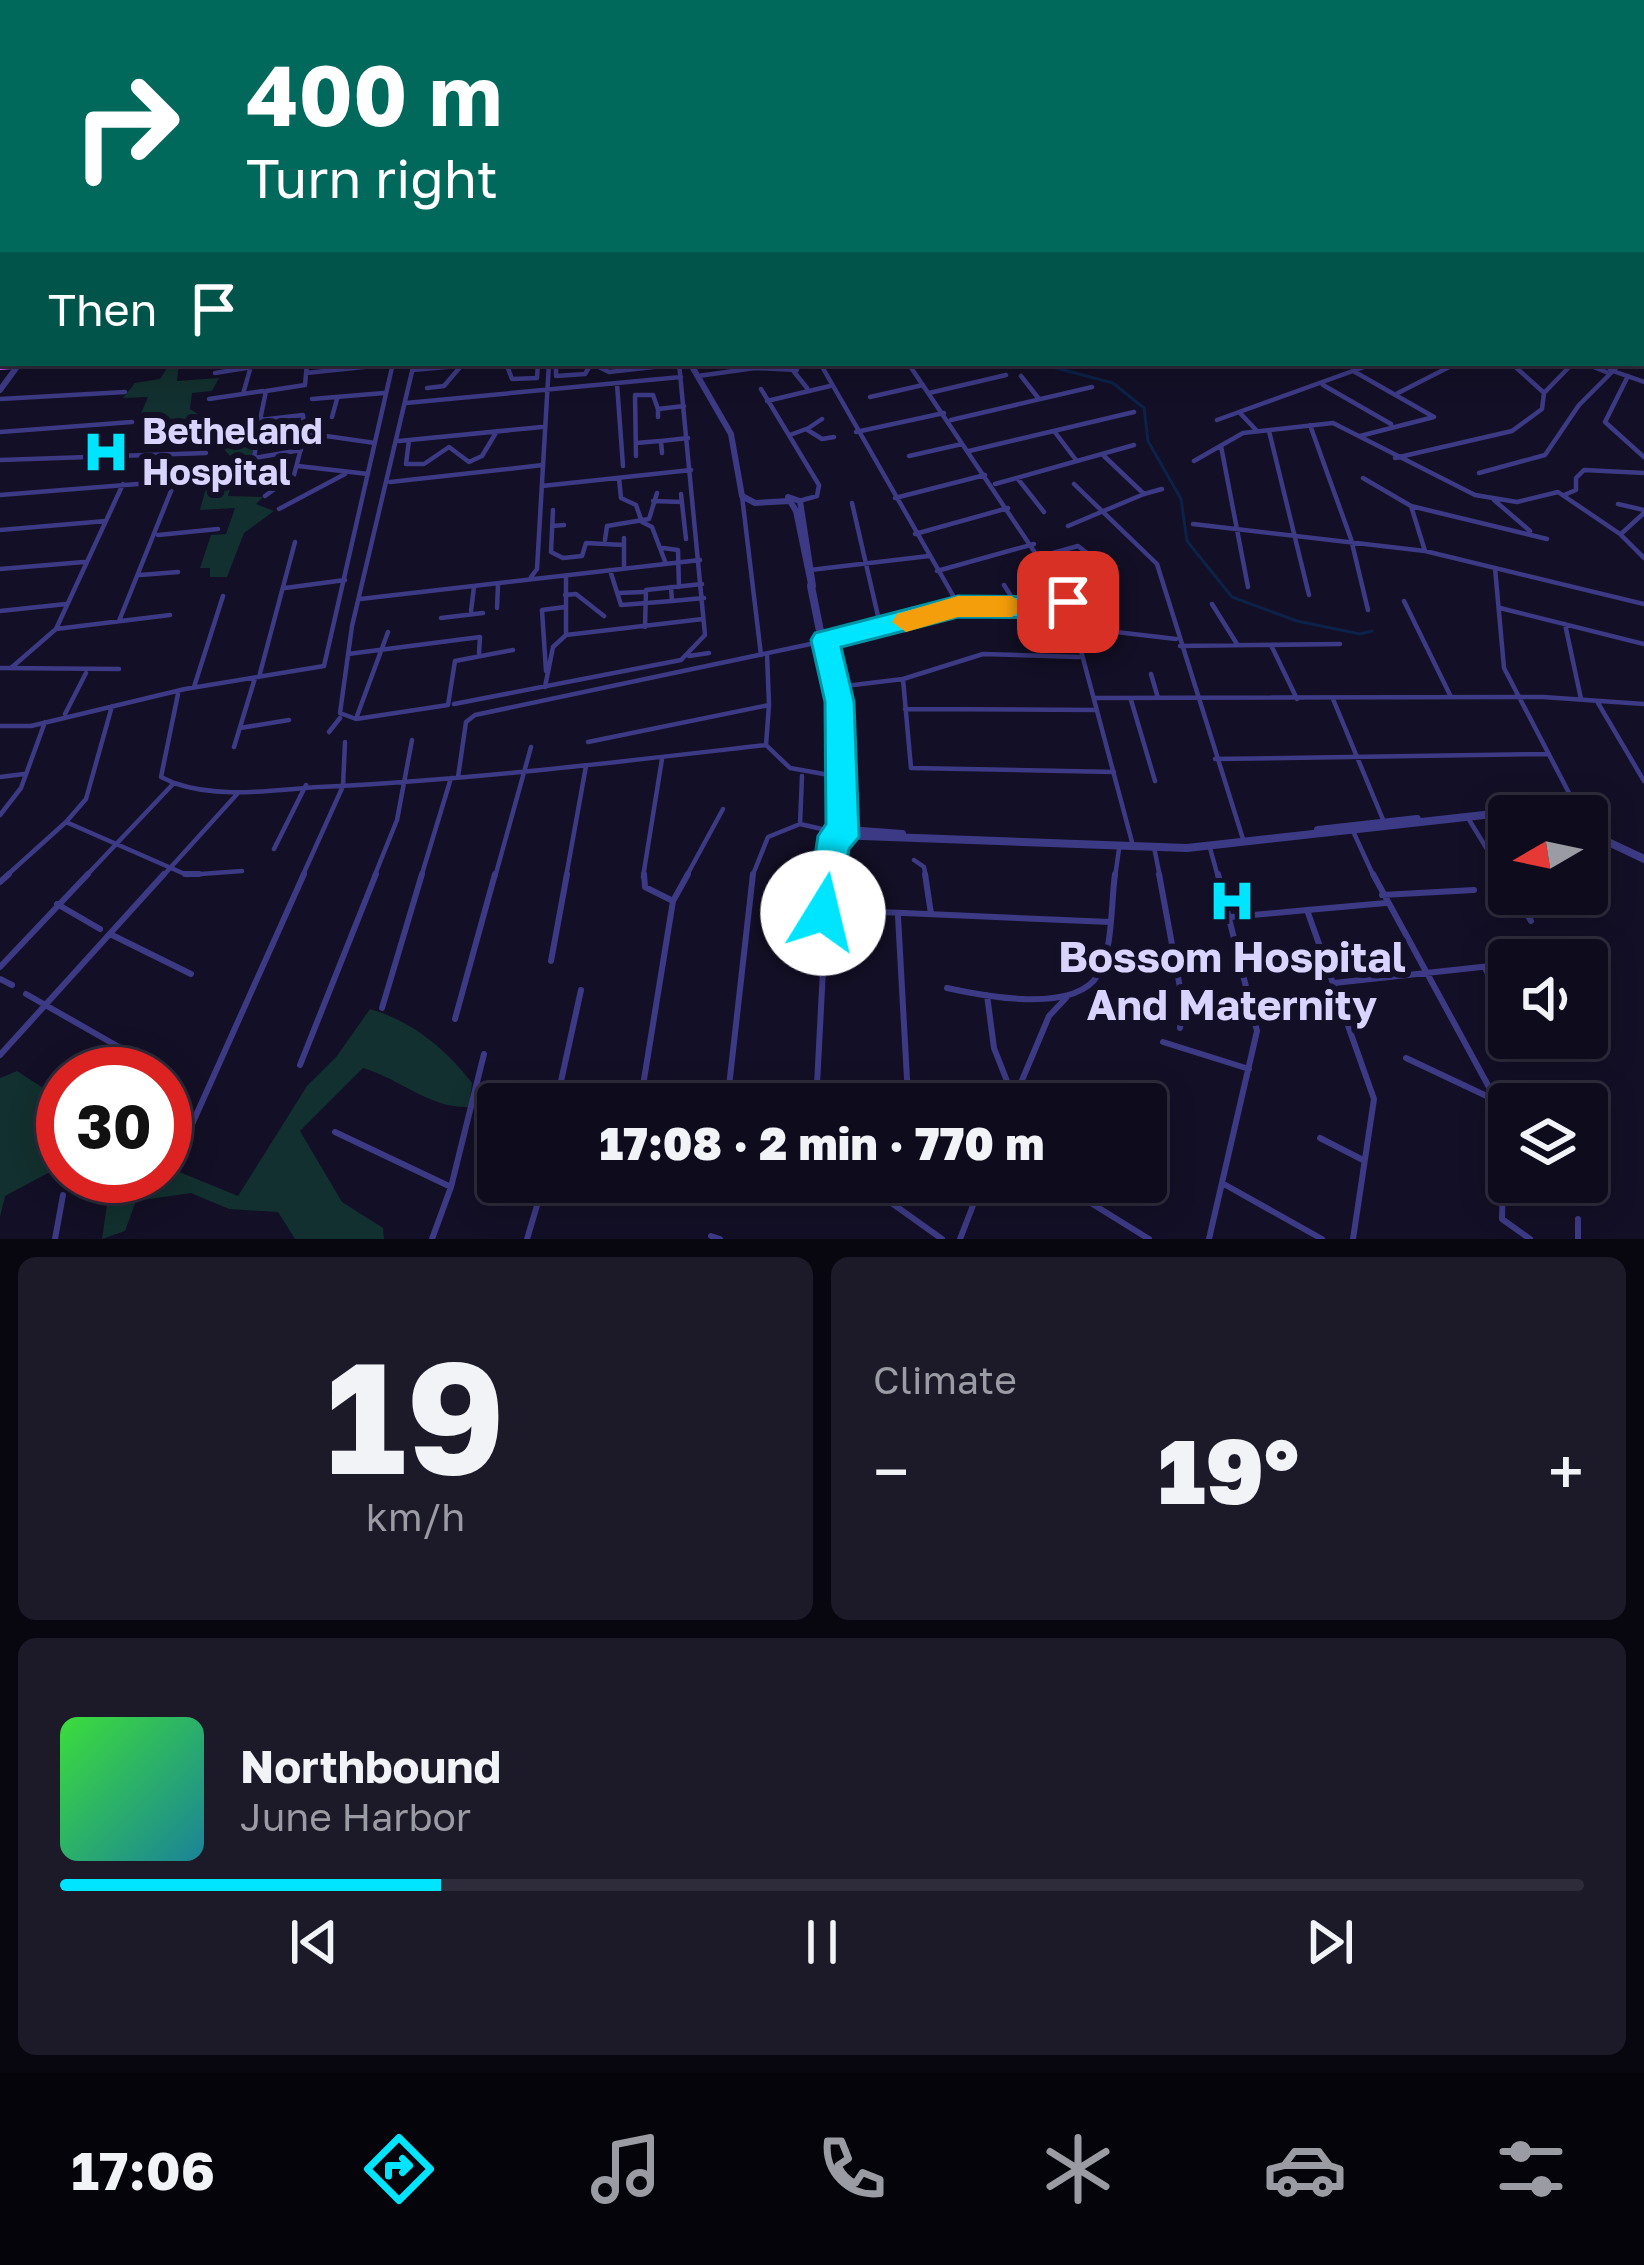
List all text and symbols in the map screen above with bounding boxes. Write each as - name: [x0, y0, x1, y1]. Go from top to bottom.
- text: 400 m: [246, 44, 502, 144]
- icon: right: [48, 48, 204, 204]
- text: Turn right: [246, 145, 498, 210]
- icon: arrive: [181, 276, 247, 342]
- text: Then: [48, 282, 157, 336]
- place label: Betheland Hospital: [142, 409, 323, 493]
- hospital icon: Betheland Hospital: [81, 427, 131, 477]
- pin: [1017, 551, 1119, 653]
- icon: arrive: [1035, 569, 1101, 635]
- north arrow: [1488, 795, 1608, 915]
- map controls: [1488, 795, 1608, 1203]
- position arrow: [760, 850, 886, 976]
- hospital icon: Bossom Hospital And Maternity: [1207, 876, 1257, 926]
- place label: Bossom Hospital And Maternity: [1058, 931, 1406, 1029]
- button: sound: [1488, 939, 1608, 1059]
- speed limit sign: 30: [36, 1047, 192, 1203]
- button: layers: [1488, 1083, 1608, 1203]
- text: 17:08 · 2 min · 770 m: [600, 1116, 1044, 1170]
- text: 19: [326, 1321, 505, 1508]
- text: Climate: [873, 1356, 1017, 1403]
- text: 19°: [1158, 1416, 1299, 1524]
- text: −: [873, 1431, 909, 1511]
- text: +: [1548, 1431, 1584, 1511]
- text: km/h: [366, 1493, 465, 1540]
- text: Northbound: [240, 1739, 501, 1793]
- text: June Harbor: [240, 1793, 471, 1840]
- icon: previous: [281, 1909, 347, 1975]
- icon: pause: [789, 1909, 855, 1975]
- icon: next: [1297, 1909, 1363, 1975]
- icon: directions: [357, 2127, 441, 2211]
- icon: music: [584, 2127, 668, 2211]
- icon: phone: [810, 2127, 894, 2211]
- icon: climate: [1036, 2127, 1120, 2211]
- icon: car: [1263, 2127, 1347, 2211]
- icon: filters: [1489, 2127, 1573, 2211]
- text: 17:06: [71, 2137, 215, 2202]

